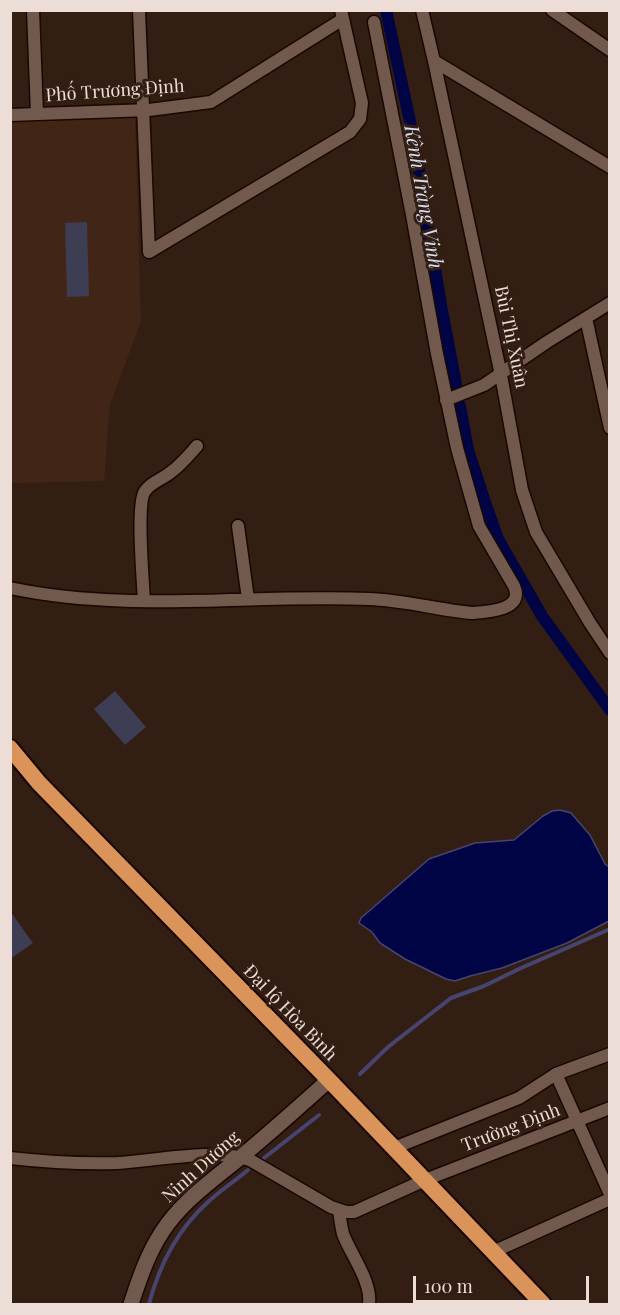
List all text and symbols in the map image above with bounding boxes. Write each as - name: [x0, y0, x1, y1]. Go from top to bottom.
- street label: Phố Trương Định: [45, 75, 185, 107]
- water label: Kênh Tràng Vinh: [399, 123, 447, 271]
- street label: Bùi Thị Xuân: [490, 284, 532, 390]
- street label: Đại lộ Hòa Bình: [239, 960, 341, 1066]
- street label: Trường Định: [459, 1099, 563, 1157]
- street label: Ninh Dương: [158, 1127, 244, 1207]
- scale bar: [416, 1264, 592, 1302]
- text: 100 m: [424, 1274, 473, 1298]

